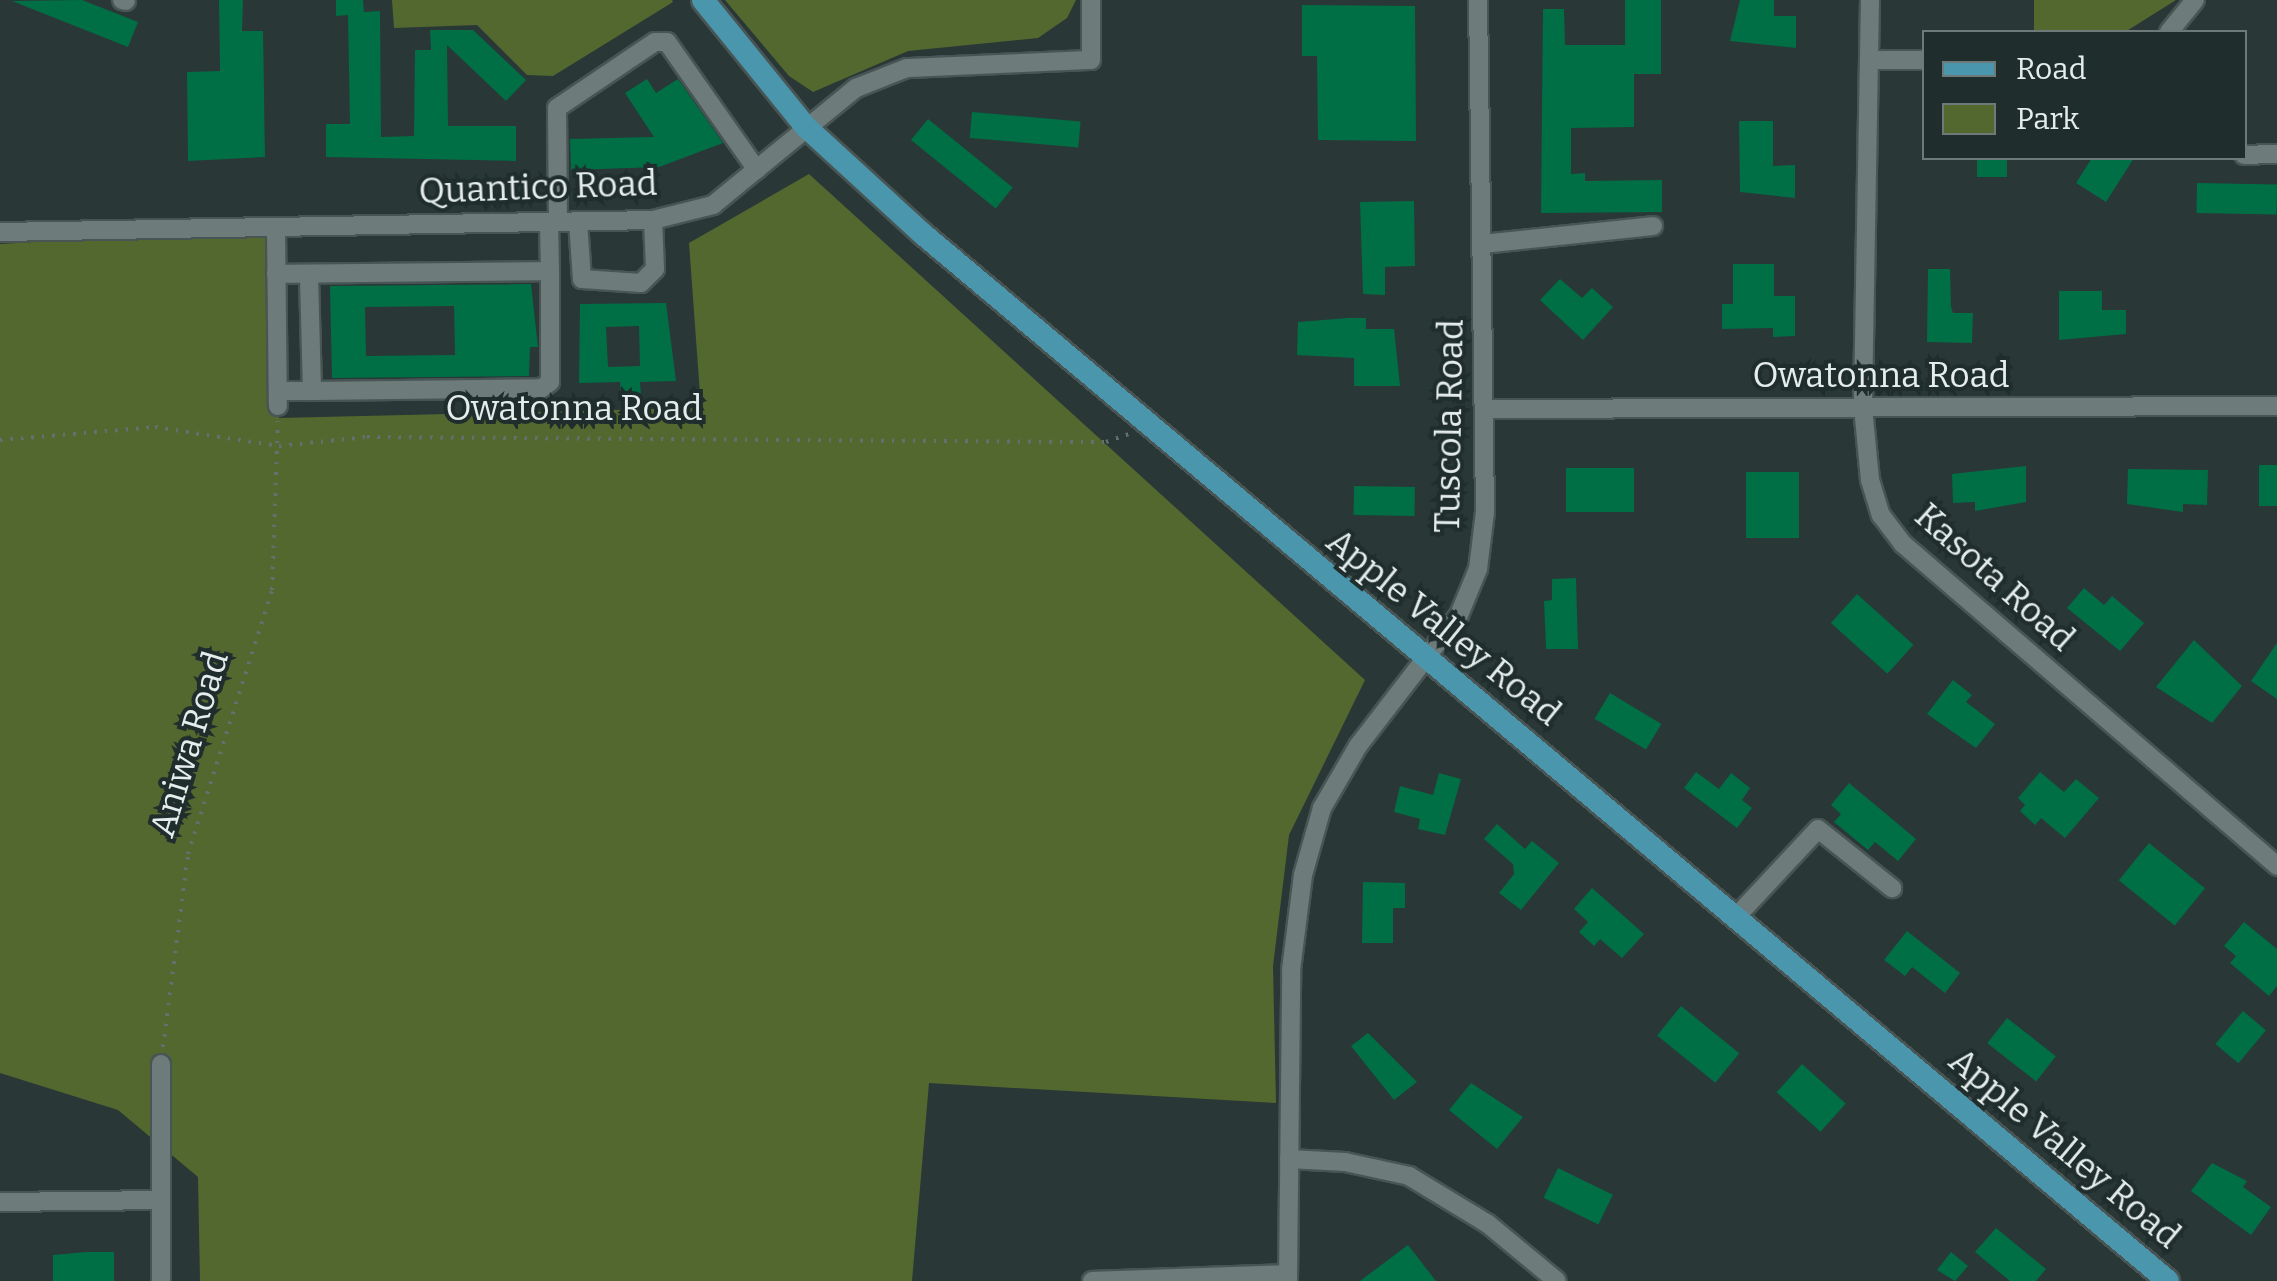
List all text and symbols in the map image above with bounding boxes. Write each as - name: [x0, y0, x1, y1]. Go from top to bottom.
- legend: [1922, 30, 2247, 160]
- text: Road: [2016, 51, 2087, 87]
- text: Park: [2016, 101, 2079, 137]
- street label: Quantico Road: [418, 162, 658, 212]
- street label: Tuscola Road: [1426, 319, 1472, 533]
- street label: Owatonna Road: [1752, 354, 2010, 396]
- street label: Owatonna Road: [445, 387, 703, 429]
- street label: Kasota Road: [1907, 494, 2083, 660]
- street label: Apple Valley Road: [1319, 520, 1569, 734]
- street label: Aniwa Road: [141, 646, 237, 842]
- street label: Apple Valley Road: [1941, 1039, 2189, 1257]

